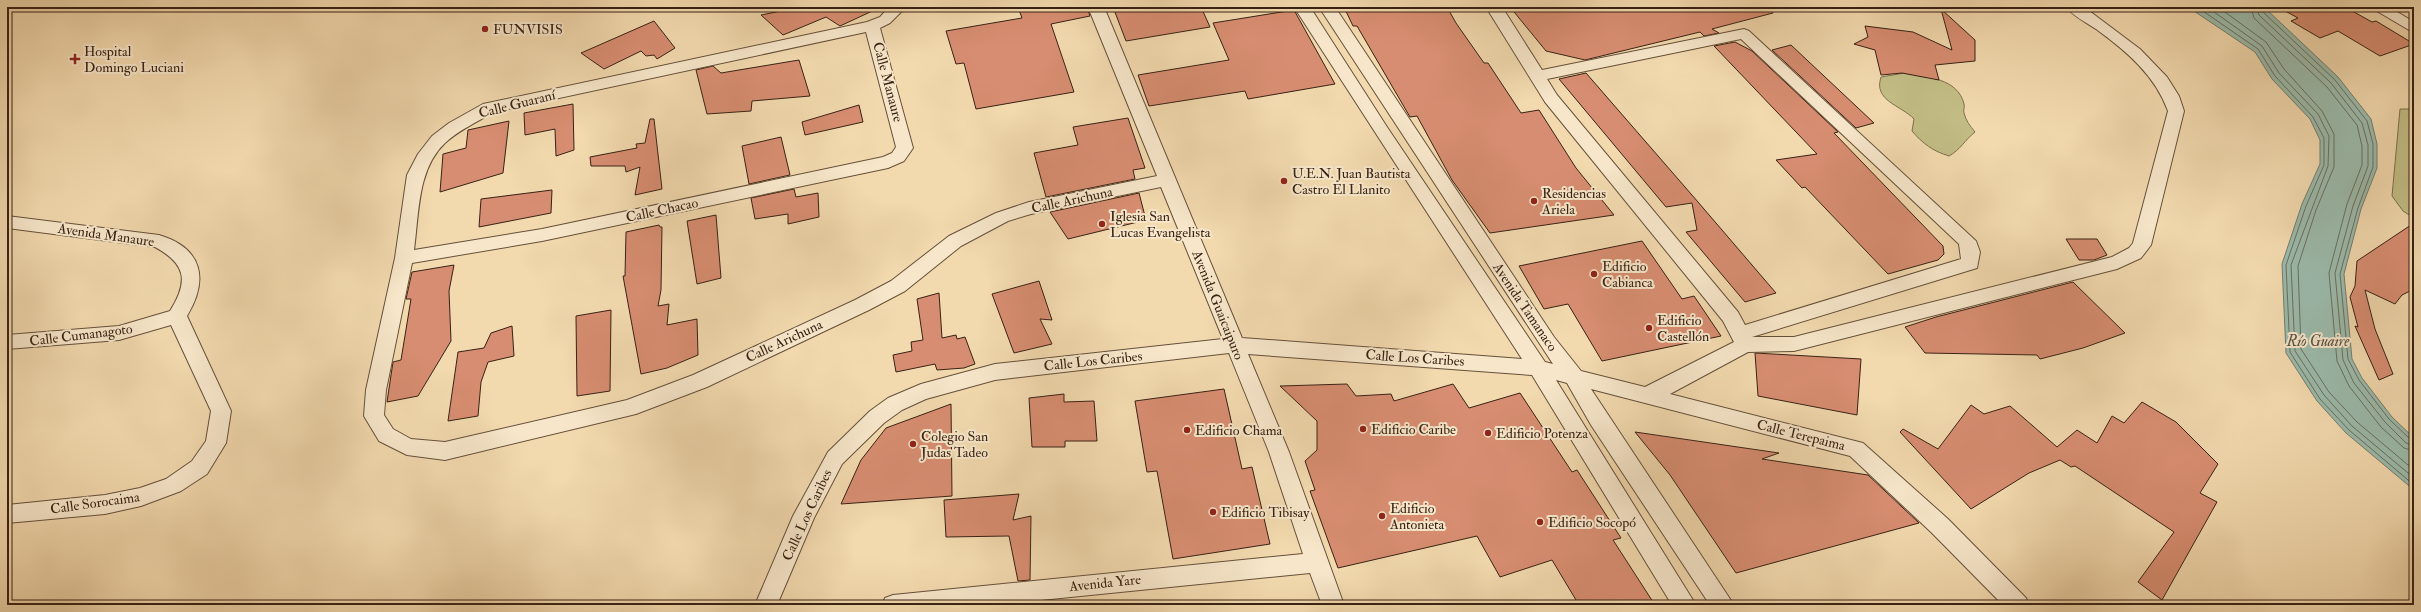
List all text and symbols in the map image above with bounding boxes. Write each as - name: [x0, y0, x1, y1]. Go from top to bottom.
- place label: FUNVISIS: [493, 21, 563, 38]
- marker: FUNVISIS: [480, 24, 490, 34]
- street label: Calle Manaure: [869, 40, 907, 124]
- place label: Hospital Domingo Luciani: [84, 43, 184, 76]
- marker: Hospital Domingo Luciani: [69, 53, 81, 65]
- street label: Calle Guaraní: [477, 86, 558, 122]
- place label: U.E.N. Juan Bautista Castro El Llanito: [1292, 165, 1411, 198]
- marker: U.E.N. Juan Bautista Castro El Llanito: [1279, 176, 1289, 186]
- street label: Calle Arichuna: [1030, 183, 1114, 217]
- place label: Residencias Ariela: [1541, 185, 1606, 218]
- street label: Calle Chacao: [624, 194, 700, 226]
- marker: Residencias Ariela: [1529, 196, 1539, 206]
- place label: Iglesia San Lucas Evangelista: [1110, 208, 1211, 241]
- marker: Iglesia San Lucas Evangelista: [1097, 219, 1107, 229]
- street label: Avenida Manaure: [56, 220, 155, 250]
- street label: Avenida Guaicaipuro: [1187, 247, 1248, 363]
- place label: Edificio Cabianca: [1602, 258, 1653, 291]
- street label: Avenida Tamanaco: [1489, 259, 1561, 355]
- marker: Edificio Cabianca: [1589, 269, 1599, 279]
- place label: Edificio Castellón: [1657, 312, 1709, 345]
- street label: Calle Arichuna: [743, 316, 825, 366]
- street label: Calle Cumanagoto: [28, 320, 134, 350]
- marker: Edificio Castellón: [1644, 323, 1654, 333]
- water label: Río Guaire: [2286, 332, 2350, 351]
- street label: Calle Los Caribes: [1365, 346, 1465, 370]
- street label: Calle Los Caribes: [1043, 347, 1143, 375]
- street label: Calle Terepaima: [1755, 416, 1847, 455]
- place label: Edificio Caribe: [1371, 421, 1456, 438]
- place label: Edificio Chama: [1195, 422, 1283, 439]
- marker: Edificio Caribe: [1358, 424, 1368, 434]
- marker: Edificio Chama: [1182, 425, 1192, 435]
- place label: Edificio Potenza: [1496, 425, 1588, 442]
- place label: Colegio San Judas Tadeo: [920, 428, 988, 461]
- marker: Edificio Potenza: [1483, 428, 1493, 438]
- marker: Colegio San Judas Tadeo: [908, 439, 918, 449]
- street label: Calle Los Caribes: [778, 466, 836, 563]
- street label: Calle Sorocaima: [49, 488, 141, 518]
- place label: Edificio Antonieta: [1389, 500, 1445, 533]
- place label: Edificio Tibisay: [1221, 504, 1310, 522]
- marker: Edificio Tibisay: [1208, 507, 1218, 517]
- marker: Edificio Antonieta: [1377, 511, 1387, 521]
- place label: Edificio Socopó: [1548, 514, 1636, 532]
- marker: Edificio Socopó: [1535, 517, 1545, 527]
- street label: Avenida Yare: [1067, 571, 1142, 595]

